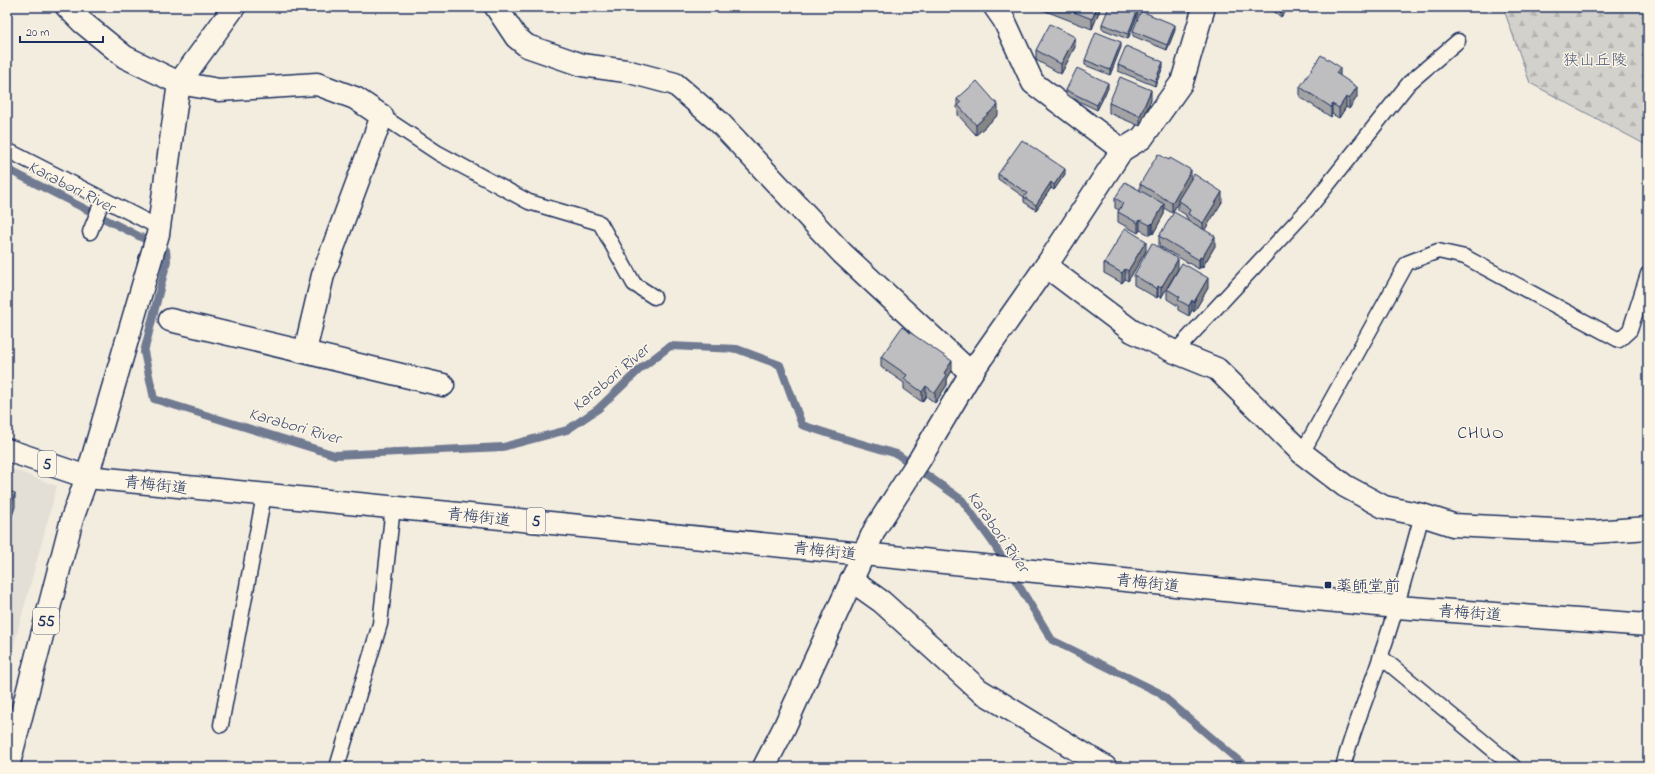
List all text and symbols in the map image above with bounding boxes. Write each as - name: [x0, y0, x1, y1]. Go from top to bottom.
- scale bar: [20, 18, 103, 44]
- text: 20 m: [26, 24, 49, 42]
- park label: 狭山丘陵: [1563, 49, 1627, 73]
- water label: Karabori River: [23, 155, 122, 221]
- water label: Karabori River: [567, 336, 657, 418]
- water label: Karabori River: [246, 401, 346, 452]
- district label: CHUO: [1457, 421, 1505, 447]
- road number: 5: [38, 451, 56, 477]
- street label: 青梅街道: [123, 471, 189, 501]
- water label: Karabori River: [960, 486, 1037, 580]
- street label: 青梅街道: [446, 503, 512, 533]
- road number: 5: [527, 508, 545, 534]
- street label: 青梅街道: [792, 537, 858, 567]
- street label: 青梅街道: [1115, 569, 1181, 599]
- place label: 薬師堂前: [1336, 575, 1400, 599]
- marker: 薬師堂前: [1323, 580, 1333, 590]
- street label: 青梅街道: [1437, 600, 1503, 628]
- road number: 55: [33, 608, 59, 634]

